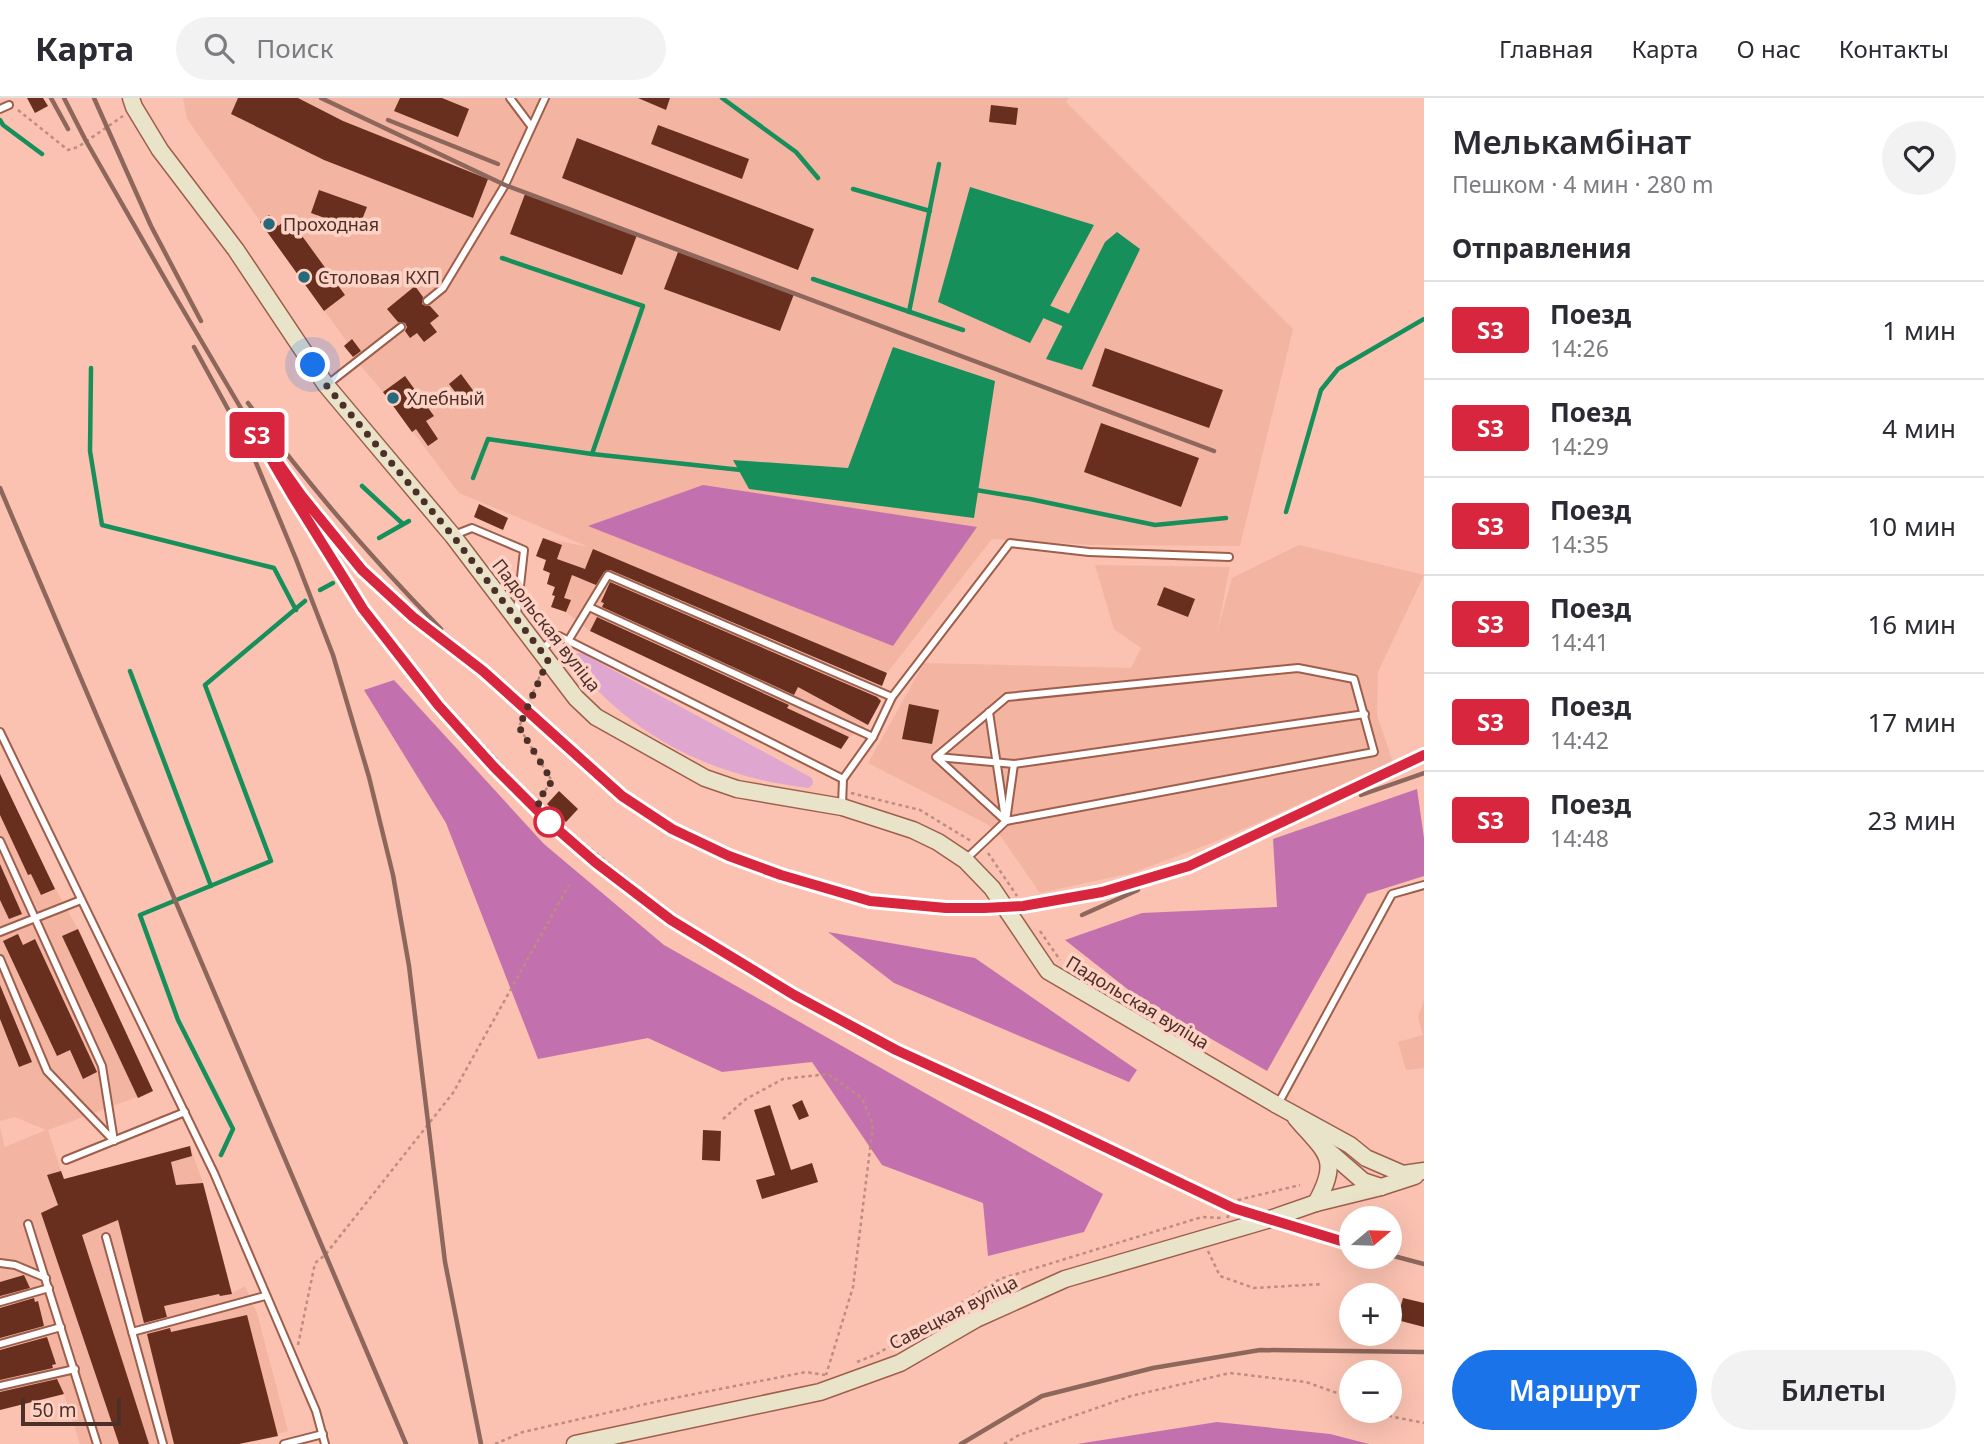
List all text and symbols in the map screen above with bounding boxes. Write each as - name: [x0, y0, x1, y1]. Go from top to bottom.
- search box: [176, 17, 666, 80]
- text: Карта: [35, 26, 134, 71]
- icon: search: [200, 29, 238, 67]
- text: Поиск: [256, 30, 333, 66]
- text: Главная: [1499, 32, 1593, 65]
- text: Карта: [1631, 32, 1698, 65]
- text: О нас: [1736, 32, 1801, 65]
- text: Контакты: [1839, 32, 1949, 65]
- text: Мелькамбінат: [1452, 119, 1691, 164]
- button: heart: [1882, 121, 1956, 195]
- text: Пешком · 4 мин · 280 m: [1452, 168, 1714, 200]
- place label: Проходная: [283, 212, 379, 236]
- marker: Проходная: [261, 216, 277, 232]
- text: Отправления: [1452, 230, 1631, 266]
- place label: Столовая КХП: [318, 265, 440, 289]
- marker: Столовая КХП: [296, 269, 312, 285]
- text: Поезд: [1550, 296, 1631, 332]
- text: 1 мин: [1882, 312, 1956, 348]
- text: S3: [1477, 313, 1504, 346]
- text: 14:26: [1550, 332, 1609, 364]
- your location: [295, 347, 330, 382]
- place label: Хлебный: [407, 386, 485, 410]
- marker: Хлебный: [385, 390, 401, 406]
- text: Поезд: [1550, 394, 1631, 430]
- text: 4 мин: [1882, 410, 1956, 446]
- text: S3: [1477, 411, 1504, 444]
- line badge: S3: [226, 412, 288, 458]
- text: S3: [244, 418, 270, 451]
- text: 14:29: [1550, 430, 1609, 462]
- text: Поезд: [1550, 492, 1631, 528]
- text: 10 мин: [1867, 508, 1956, 544]
- text: S3: [1477, 509, 1504, 542]
- text: 14:35: [1550, 528, 1609, 560]
- street label: Падольская вуліца: [487, 553, 607, 697]
- text: Поезд: [1550, 590, 1631, 626]
- text: 16 мин: [1867, 606, 1956, 642]
- text: S3: [1477, 607, 1504, 640]
- text: 14:41: [1550, 626, 1609, 658]
- text: Поезд: [1550, 688, 1631, 724]
- text: 17 мин: [1867, 704, 1956, 740]
- text: S3: [1477, 705, 1504, 738]
- text: 14:42: [1550, 724, 1609, 756]
- text: Поезд: [1550, 786, 1631, 822]
- text: 23 мин: [1867, 802, 1956, 838]
- text: S3: [1477, 803, 1504, 836]
- unlabelled marker: [534, 807, 564, 837]
- text: 14:48: [1550, 822, 1609, 854]
- street label: Падольская вуліца: [1062, 950, 1214, 1054]
- north arrow: [1339, 1206, 1402, 1269]
- map controls: [1339, 1206, 1402, 1423]
- street label: Савецкая вуліца: [885, 1269, 1021, 1355]
- button: +: [1339, 1283, 1402, 1346]
- button: Маршрут: [1452, 1350, 1697, 1430]
- button: Билеты: [1711, 1350, 1956, 1430]
- button: −: [1339, 1360, 1402, 1423]
- scale bar: [21, 1395, 121, 1427]
- text: 50 m: [32, 1397, 76, 1423]

